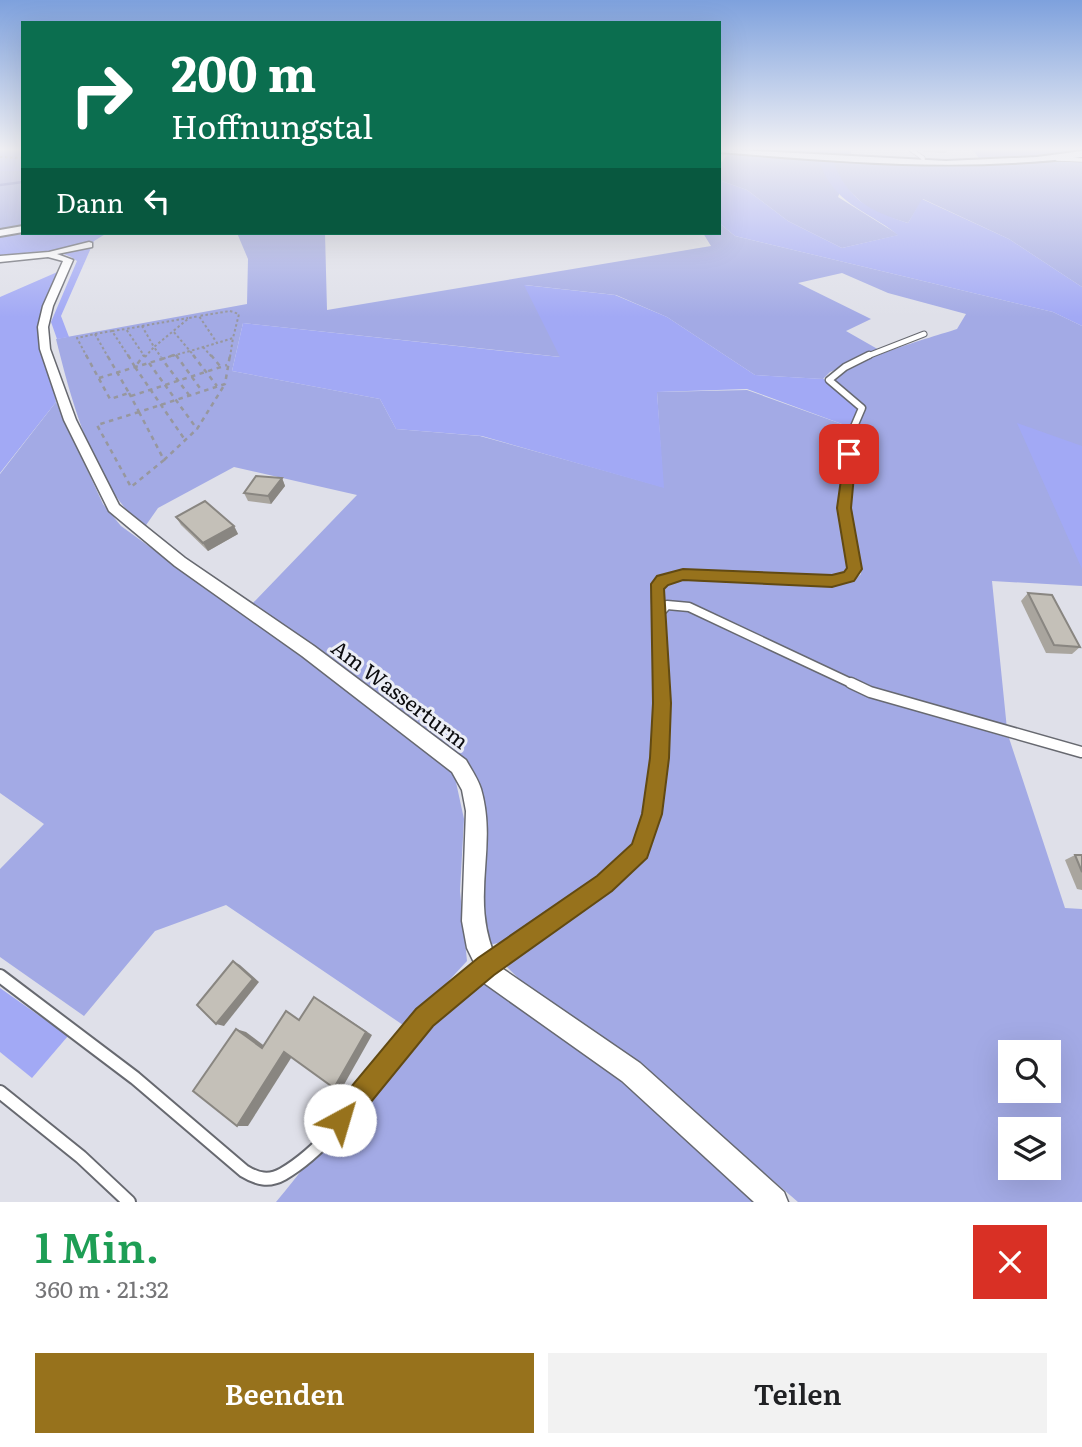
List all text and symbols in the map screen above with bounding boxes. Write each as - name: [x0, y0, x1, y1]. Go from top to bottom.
- text: 200 m: [171, 34, 316, 107]
- icon: right: [56, 49, 147, 140]
- text: Hoffnungstal: [171, 101, 373, 149]
- text: Dann: [56, 182, 124, 221]
- icon: left: [138, 182, 176, 220]
- pin: [819, 424, 879, 484]
- icon: arrive: [830, 435, 868, 473]
- street label: Am Wasserturm: [326, 631, 476, 755]
- map controls: [998, 1040, 1061, 1180]
- button: search: [998, 1040, 1061, 1103]
- position arrow: [303, 1083, 377, 1157]
- button: layers: [998, 1117, 1061, 1180]
- text: 1 Min.: [35, 1214, 159, 1276]
- button: close: [973, 1225, 1047, 1299]
- text: 360 m · 21:32: [35, 1271, 169, 1305]
- button: Beenden: [35, 1353, 534, 1433]
- button: Teilen: [548, 1353, 1047, 1433]

